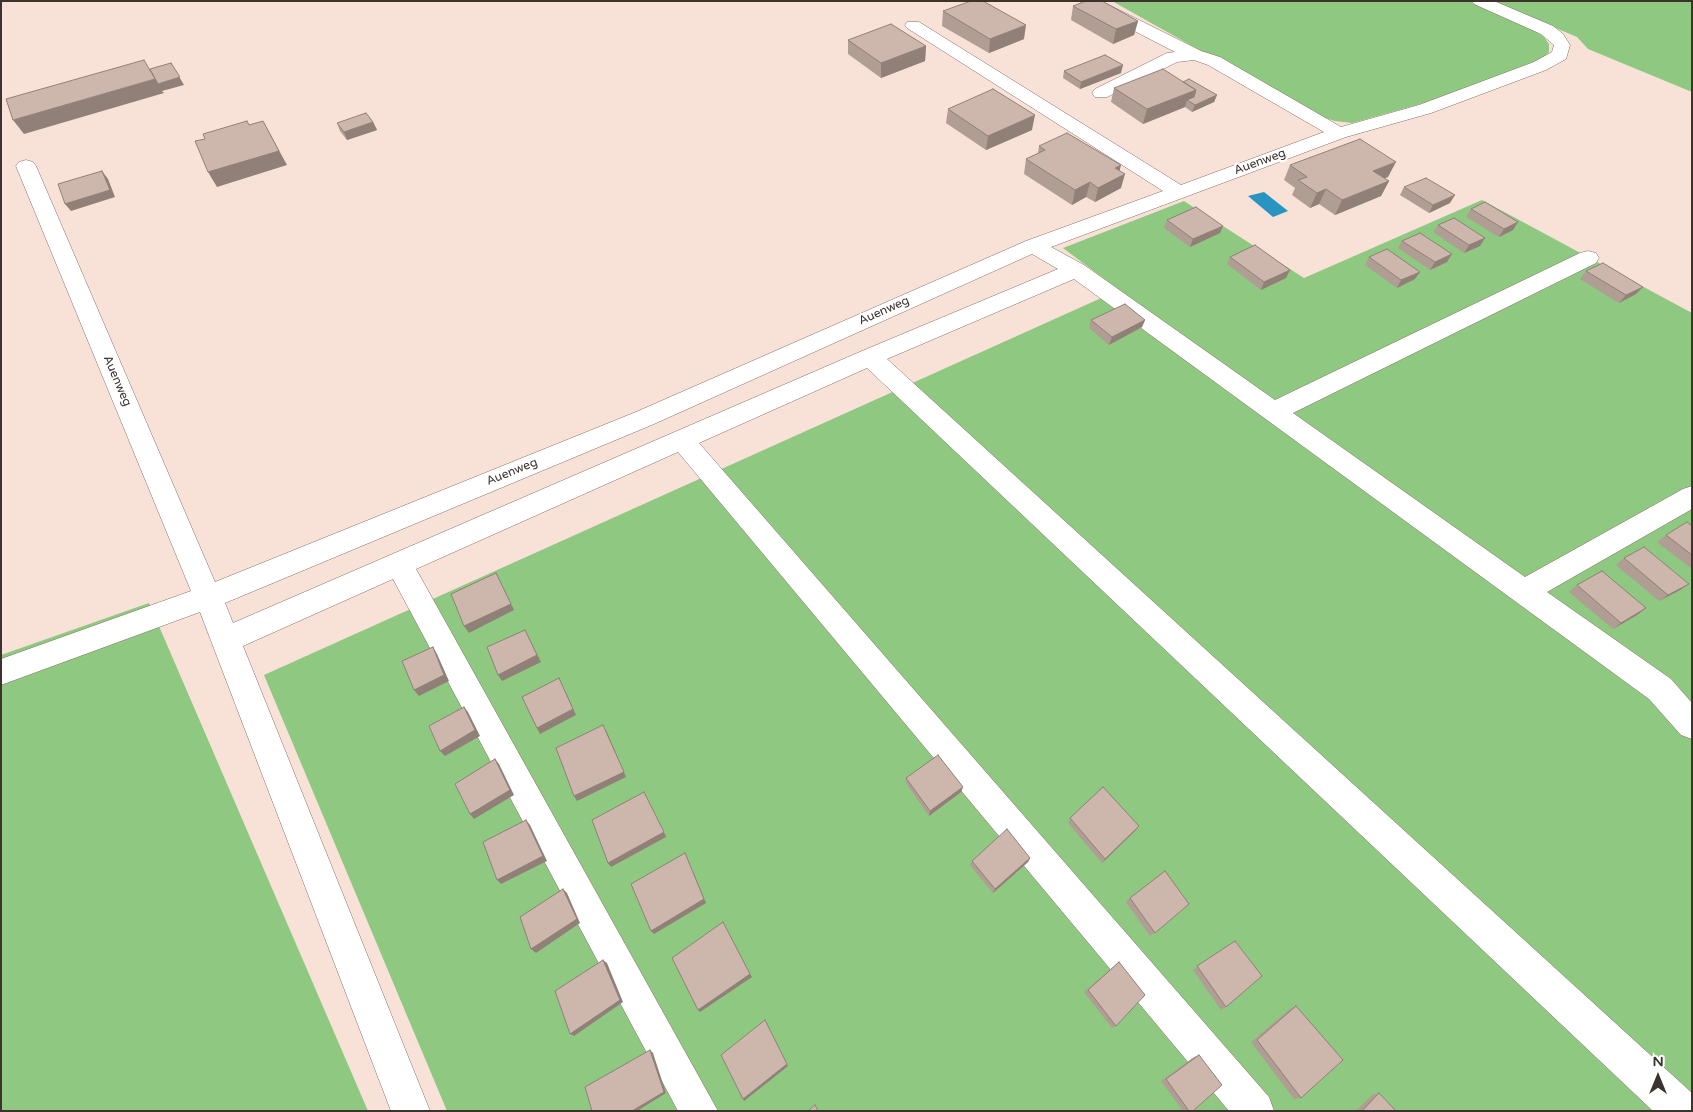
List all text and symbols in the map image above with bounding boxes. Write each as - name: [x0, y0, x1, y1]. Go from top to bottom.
- street label: Auenweg: [1232, 146, 1288, 178]
- street label: Auenweg: [856, 293, 912, 329]
- street label: Auenweg: [100, 353, 134, 409]
- street label: Auenweg: [484, 455, 540, 489]
- north arrow: [1633, 1052, 1683, 1102]
- text: N: [1652, 1053, 1664, 1070]

